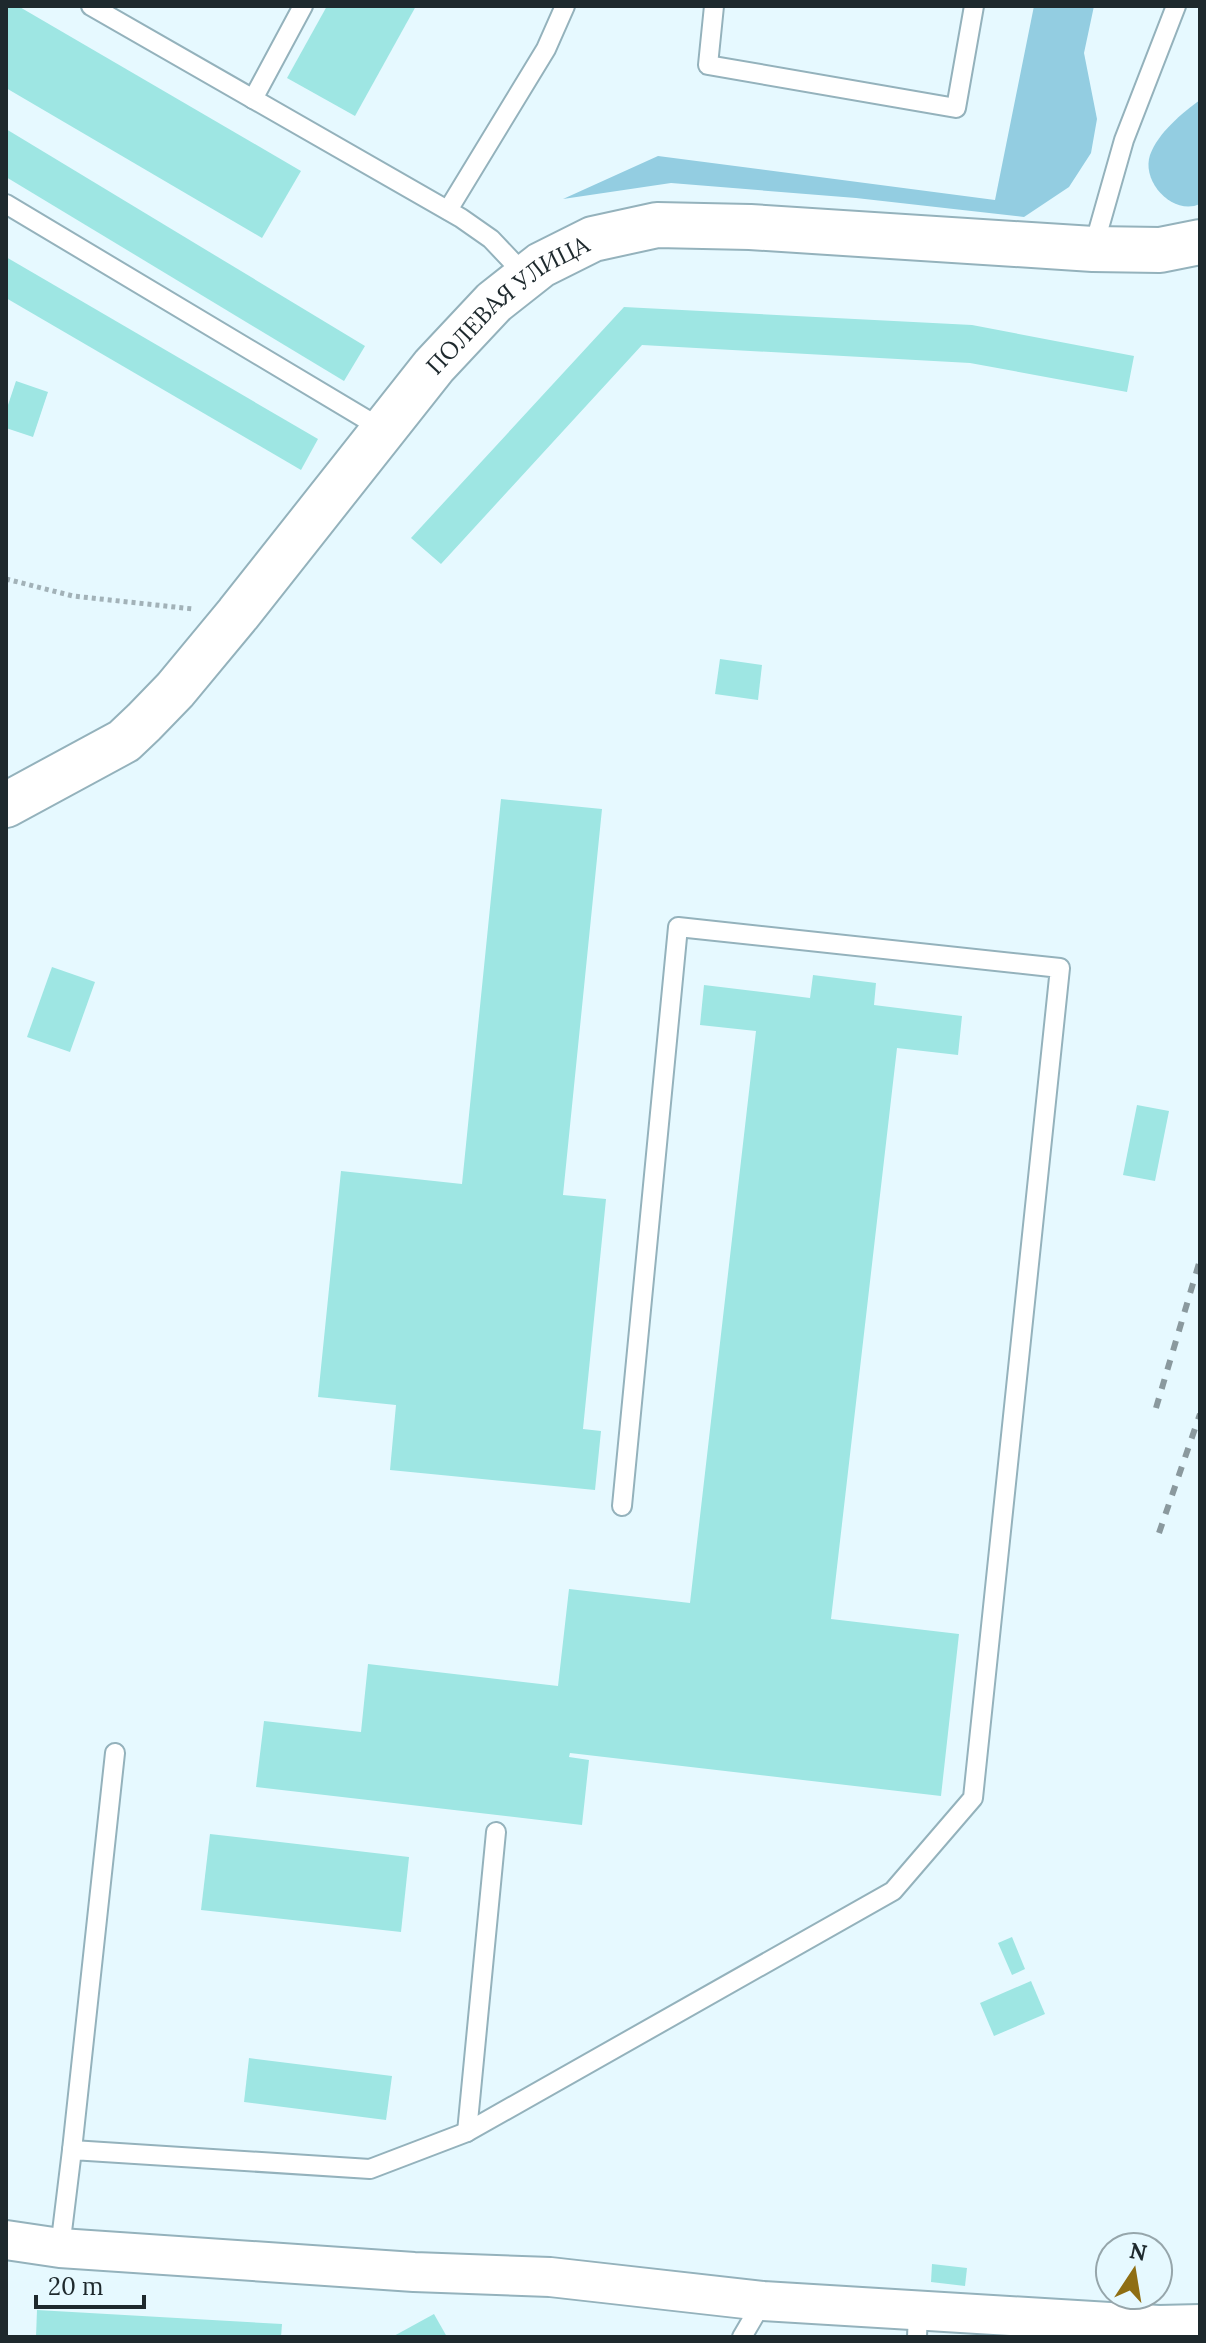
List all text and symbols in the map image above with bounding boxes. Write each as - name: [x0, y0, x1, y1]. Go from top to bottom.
- street label: ПОЛЕВАЯ УЛИЦА: [419, 228, 595, 381]
- north arrow: [1094, 2231, 1174, 2311]
- text: N: [1127, 2236, 1149, 2267]
- scale bar: [36, 2259, 144, 2309]
- text: 20 m: [48, 2271, 104, 2302]

